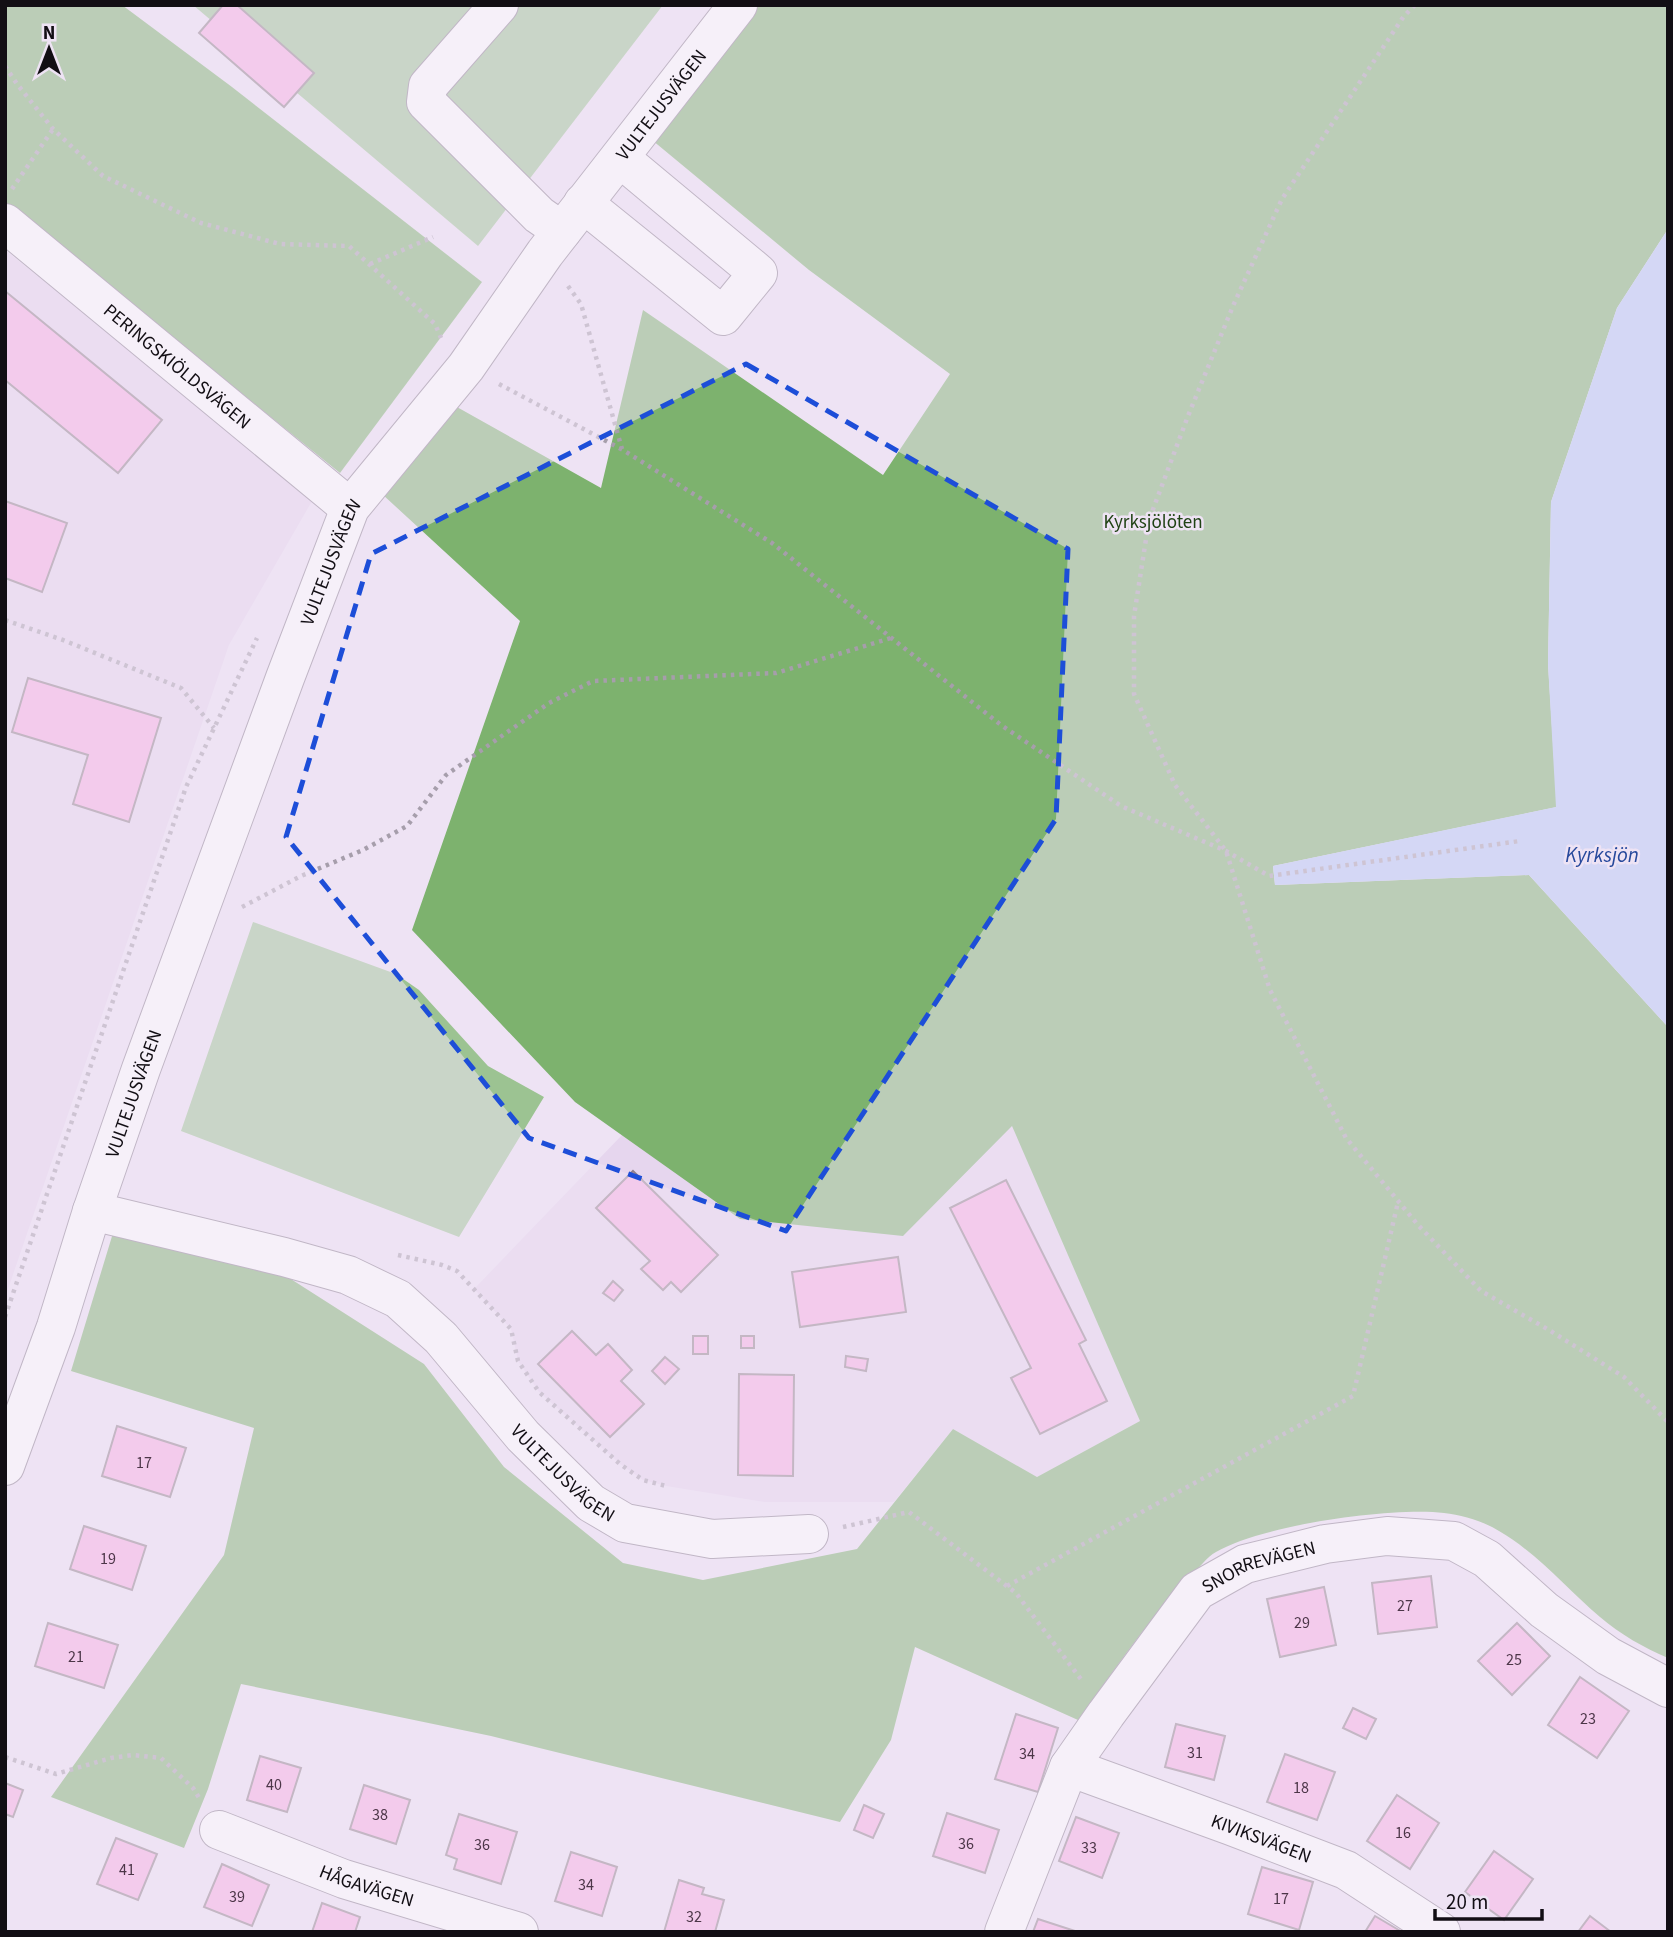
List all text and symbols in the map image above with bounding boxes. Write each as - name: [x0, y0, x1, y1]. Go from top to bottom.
- north arrow: [14, 14, 84, 84]
- text: N: [43, 20, 55, 47]
- street label: VULTEJUSVÄGEN: [610, 44, 714, 167]
- street label: PERINGSKIÖLDSVÄGEN: [97, 298, 256, 436]
- street label: VULTEJUSVÄGEN: [294, 493, 368, 630]
- park label: Kyrksjölöten: [1103, 509, 1203, 536]
- water label: Kyrksjön: [1565, 840, 1639, 870]
- street label: VULTEJUSVÄGEN: [99, 1026, 169, 1162]
- street label: VULTEJUSVÄGEN: [504, 1419, 620, 1529]
- house number: 17: [136, 1452, 152, 1474]
- street label: SNORREVÄGEN: [1197, 1535, 1319, 1601]
- house number: 19: [100, 1548, 116, 1570]
- house number: 27: [1397, 1595, 1413, 1617]
- house number: 29: [1294, 1612, 1310, 1634]
- house number: 21: [68, 1646, 84, 1668]
- house number: 25: [1506, 1649, 1522, 1671]
- house number: 23: [1580, 1708, 1596, 1730]
- house number: 31: [1187, 1742, 1203, 1764]
- house number: 34: [1019, 1743, 1035, 1765]
- house number: 40: [266, 1774, 282, 1796]
- house number: 18: [1293, 1777, 1309, 1799]
- house number: 38: [372, 1804, 388, 1826]
- street label: KIVIKSVÄGEN: [1207, 1808, 1315, 1871]
- house number: 16: [1395, 1822, 1411, 1844]
- house number: 36: [958, 1833, 974, 1855]
- house number: 36: [474, 1834, 490, 1856]
- house number: 33: [1081, 1837, 1097, 1859]
- house number: 41: [119, 1859, 135, 1881]
- street label: HÅGAVÄGEN: [315, 1859, 417, 1914]
- house number: 34: [578, 1874, 594, 1896]
- scale bar: [1435, 1878, 1542, 1922]
- house number: 39: [229, 1886, 245, 1908]
- text: 20 m: [1446, 1887, 1488, 1917]
- house number: 17: [1273, 1888, 1289, 1910]
- house number: 32: [686, 1906, 702, 1928]

